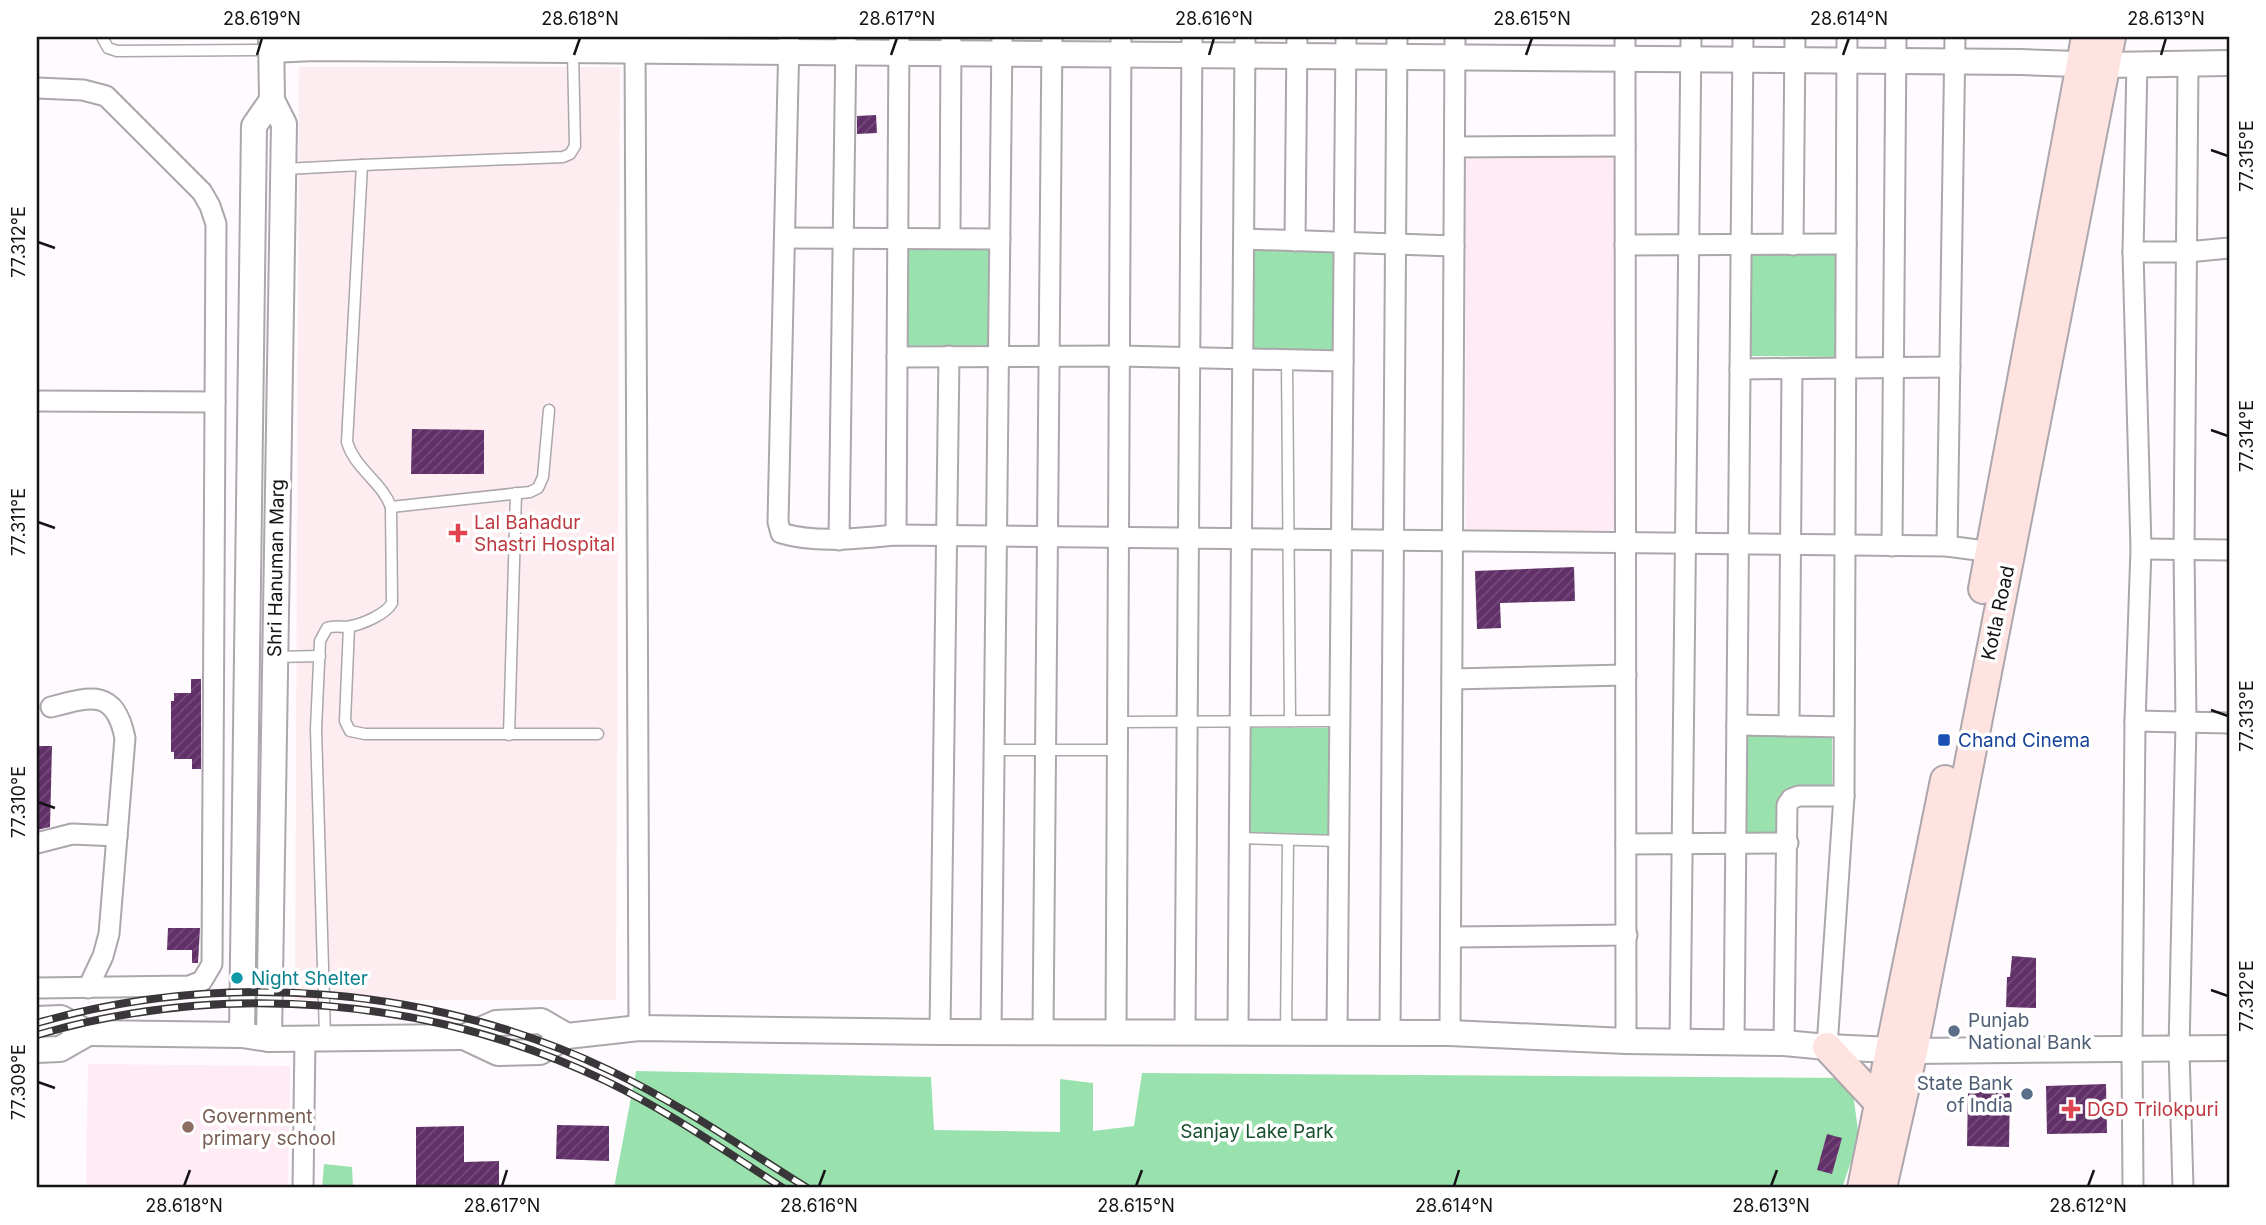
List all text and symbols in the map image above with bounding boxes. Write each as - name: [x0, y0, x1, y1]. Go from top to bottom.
- text: 28.619°N: [223, 8, 301, 29]
- text: 28.618°N: [541, 8, 619, 29]
- text: 28.617°N: [859, 8, 935, 29]
- text: 28.616°N: [1175, 8, 1253, 29]
- text: 28.615°N: [1493, 8, 1571, 29]
- text: 28.614°N: [1810, 8, 1888, 29]
- text: 28.613°N: [2127, 8, 2205, 29]
- text: 77.315°E: [2236, 120, 2257, 192]
- text: 77.312°E: [8, 206, 29, 278]
- text: 77.314°E: [2236, 400, 2257, 472]
- street label: Shri Hanuman Marg: [263, 479, 289, 657]
- text: 77.311°E: [8, 488, 29, 556]
- place label: Lal Bahadur Shastri Hospital: [474, 511, 615, 556]
- marker: Lal Bahadur Shastri Hospital: [448, 523, 468, 543]
- street label: Kotla Road: [1977, 564, 2019, 662]
- text: 77.313°E: [2236, 680, 2257, 752]
- place label: Chand Cinema: [1958, 729, 2090, 752]
- marker: Chand Cinema: [1936, 732, 1952, 748]
- text: 77.310°E: [8, 766, 29, 838]
- text: 77.312°E: [2236, 960, 2257, 1032]
- place label: Night Shelter: [251, 967, 368, 990]
- marker: Night Shelter: [229, 970, 245, 986]
- place label: Punjab National Bank: [1968, 1009, 2092, 1054]
- marker: Punjab National Bank: [1946, 1023, 1962, 1039]
- text: 77.309°E: [8, 1044, 29, 1120]
- place label: State Bank of India: [1917, 1072, 2014, 1117]
- marker: State Bank of India: [2019, 1086, 2035, 1102]
- place label: DGD Trilokpuri: [2087, 1098, 2219, 1121]
- marker: DGD Trilokpuri: [2061, 1099, 2081, 1119]
- place label: Government primary school: [202, 1105, 336, 1150]
- marker: Government primary school: [180, 1119, 196, 1135]
- park label: Sanjay Lake Park: [1180, 1120, 1334, 1143]
- text: 28.618°N: [145, 1195, 223, 1216]
- text: 28.617°N: [464, 1195, 540, 1216]
- text: 28.616°N: [780, 1195, 858, 1216]
- text: 28.615°N: [1097, 1195, 1175, 1216]
- text: 28.614°N: [1415, 1195, 1493, 1216]
- text: 28.613°N: [1732, 1195, 1810, 1216]
- text: 28.612°N: [2049, 1195, 2127, 1216]

